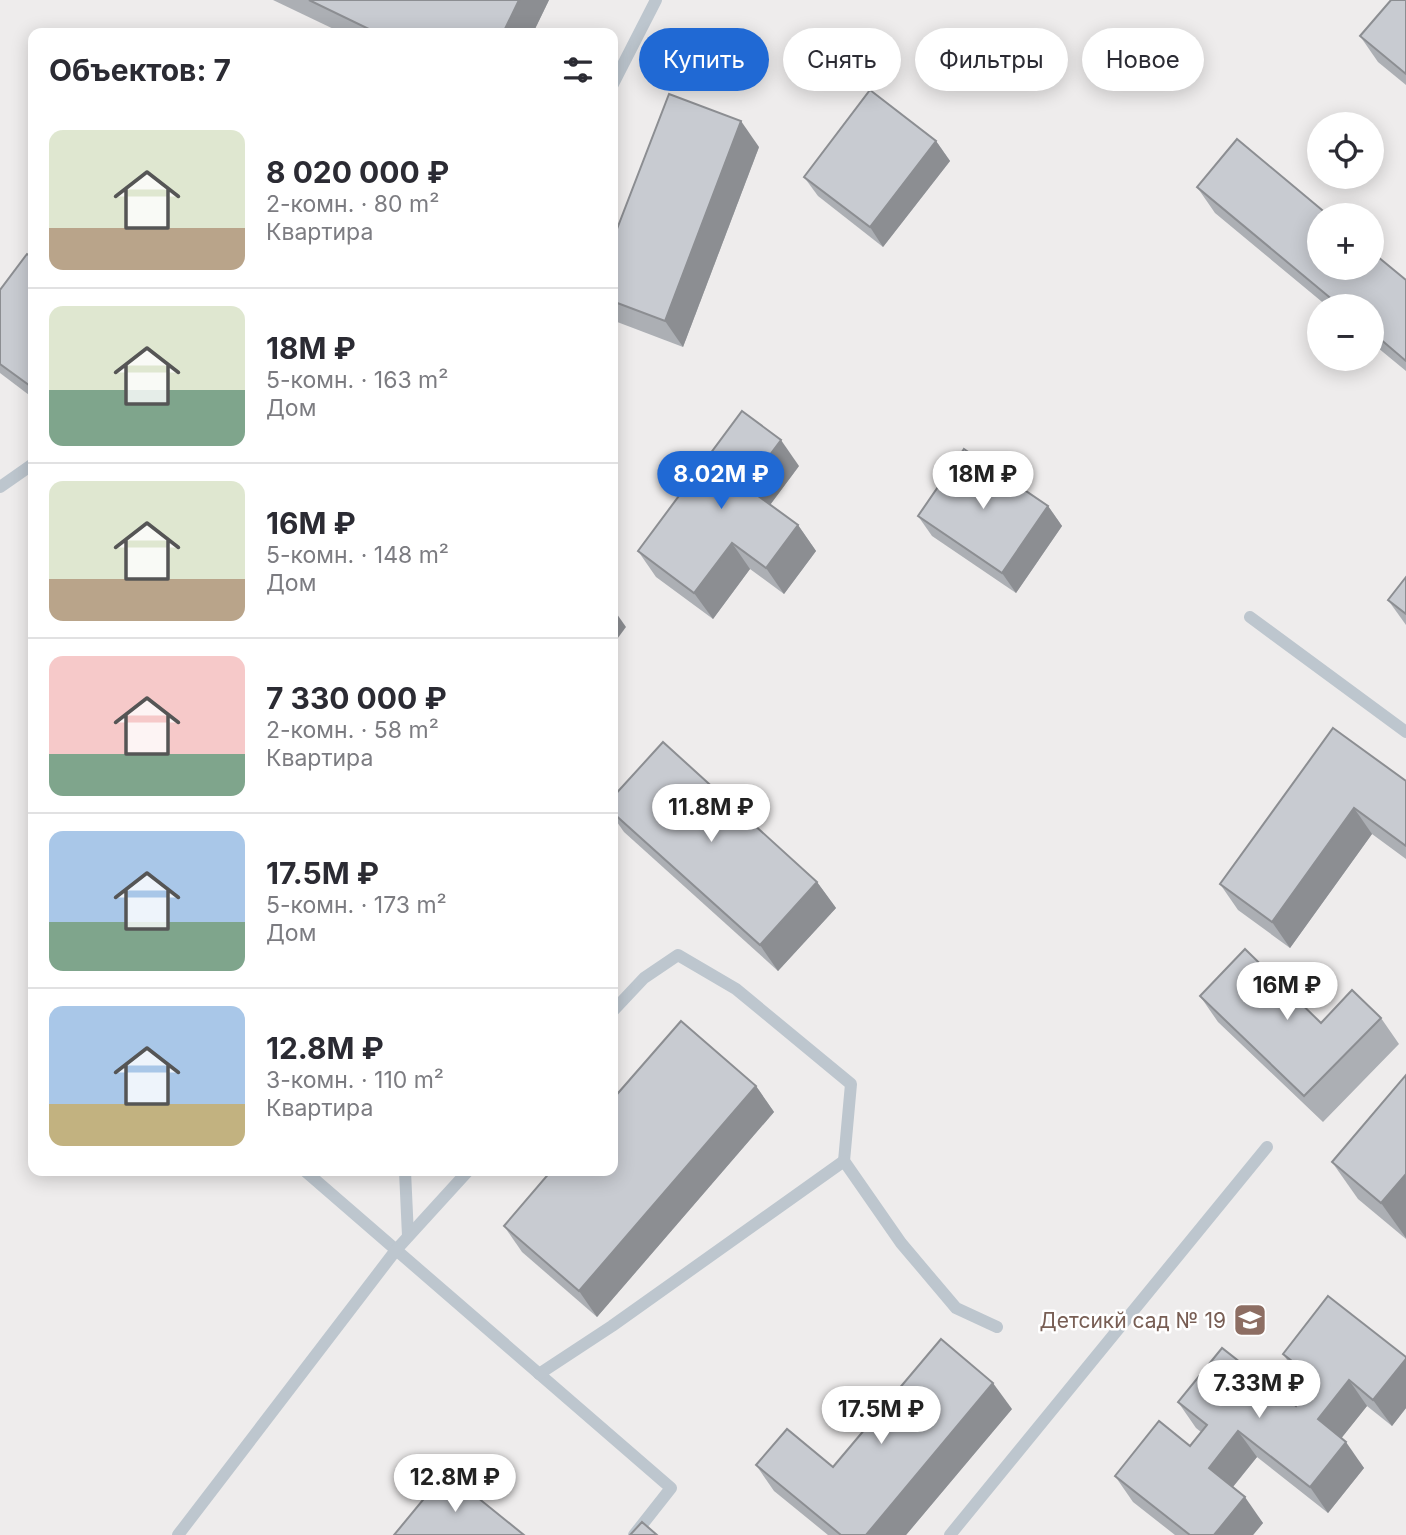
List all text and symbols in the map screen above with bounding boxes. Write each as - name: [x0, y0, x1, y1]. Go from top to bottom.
- chip: Купить: [639, 28, 769, 91]
- chip: Снять: [783, 28, 901, 91]
- chip: Фильтры: [915, 28, 1068, 91]
- chip: Новое: [1082, 28, 1204, 91]
- icon: filters: [559, 51, 597, 89]
- text: Объектов: 7: [49, 52, 231, 88]
- map controls: [1307, 112, 1384, 371]
- button: locate: [1307, 112, 1384, 189]
- text: 8 020 000 ₽: [266, 154, 449, 190]
- icon: home: [105, 158, 189, 242]
- text: 2-комн. · 80 m²: [266, 190, 439, 218]
- button: +: [1307, 203, 1384, 280]
- text: Квартира: [266, 218, 373, 246]
- button: −: [1307, 294, 1384, 371]
- text: 18M ₽: [266, 330, 356, 366]
- icon: home: [105, 334, 189, 418]
- text: 5-комн. · 163 m²: [266, 366, 448, 394]
- text: Дом: [266, 394, 316, 422]
- pin: 8.02M ₽: [656, 452, 786, 511]
- pin: 18M ₽: [934, 452, 1032, 511]
- text: 8.02M ₽: [673, 460, 769, 488]
- text: 18M ₽: [949, 460, 1017, 488]
- text: 16M ₽: [266, 505, 356, 541]
- icon: home: [105, 509, 189, 593]
- text: 5-комн. · 148 m²: [266, 541, 449, 569]
- text: Дом: [266, 569, 316, 597]
- text: 7 330 000 ₽: [266, 680, 447, 716]
- icon: home: [105, 684, 189, 768]
- text: 2-комн. · 58 m²: [266, 716, 439, 744]
- text: Квартира: [266, 744, 373, 772]
- pin: 11.8M ₽: [646, 784, 776, 844]
- text: 11.8M ₽: [668, 793, 754, 821]
- text: 17.5M ₽: [266, 855, 379, 891]
- icon: home: [105, 859, 189, 943]
- text: 5-комн. · 173 m²: [266, 891, 447, 919]
- text: Дом: [266, 919, 316, 947]
- pin: 16M ₽: [1238, 962, 1336, 1022]
- text: 16M ₽: [1253, 971, 1321, 999]
- text: 12.8M ₽: [266, 1030, 384, 1066]
- icon: home: [105, 1034, 189, 1118]
- text: 3-комн. · 110 m²: [266, 1066, 444, 1094]
- text: Квартира: [266, 1094, 373, 1122]
- school or university icon: Детсикй сад № 19: [1231, 1301, 1269, 1339]
- place label: Детсикй сад № 19: [1040, 1308, 1226, 1333]
- pin: 7.33M ₽: [1194, 1360, 1324, 1420]
- text: 7.33M ₽: [1213, 1369, 1305, 1397]
- pin: 17.5M ₽: [816, 1386, 946, 1446]
- text: 17.5M ₽: [838, 1395, 924, 1423]
- pin: 12.8M ₽: [390, 1454, 520, 1514]
- text: 12.8M ₽: [410, 1463, 500, 1491]

